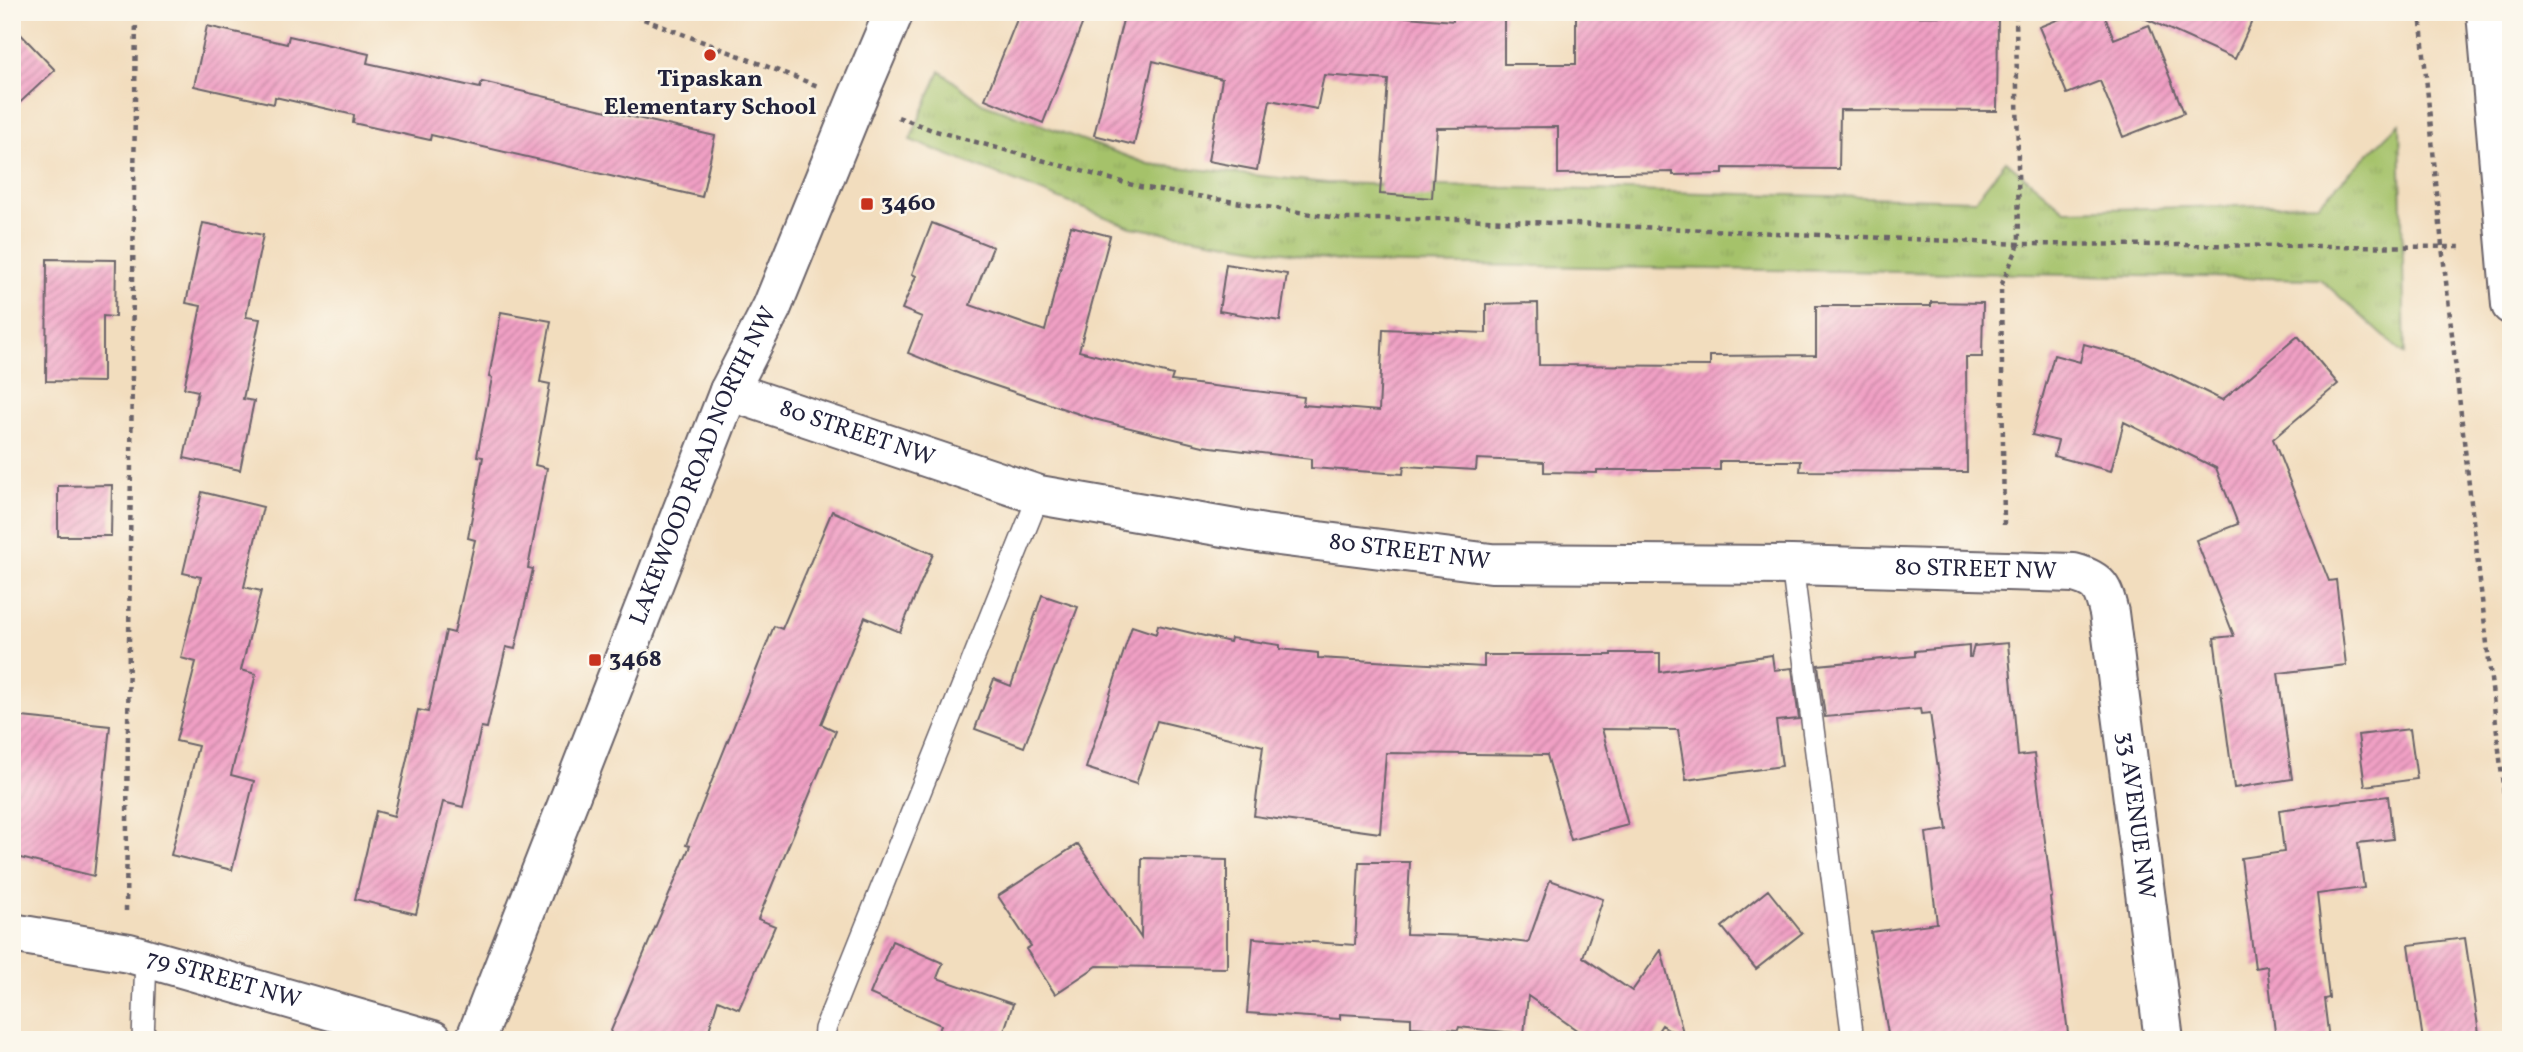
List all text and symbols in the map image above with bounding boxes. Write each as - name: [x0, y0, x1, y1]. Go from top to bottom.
- marker: Tipaskan Elementary School: [702, 47, 718, 63]
- place label: Tipaskan Elementary School: [604, 63, 816, 125]
- place label: 3460: [881, 187, 936, 221]
- marker: 3460: [859, 196, 875, 212]
- street label: LAKEWOOD ROAD NORTH NW: [622, 301, 786, 630]
- street label: 80 STREET NW: [775, 392, 939, 476]
- street label: 80 STREET NW: [1327, 525, 1492, 580]
- street label: 80 STREET NW: [1894, 551, 2057, 590]
- place label: 3468: [609, 643, 662, 677]
- marker: 3468: [587, 652, 603, 668]
- street label: 33 AVENUE NW: [2107, 730, 2163, 901]
- street label: 79 STREET NW: [142, 942, 305, 1018]

